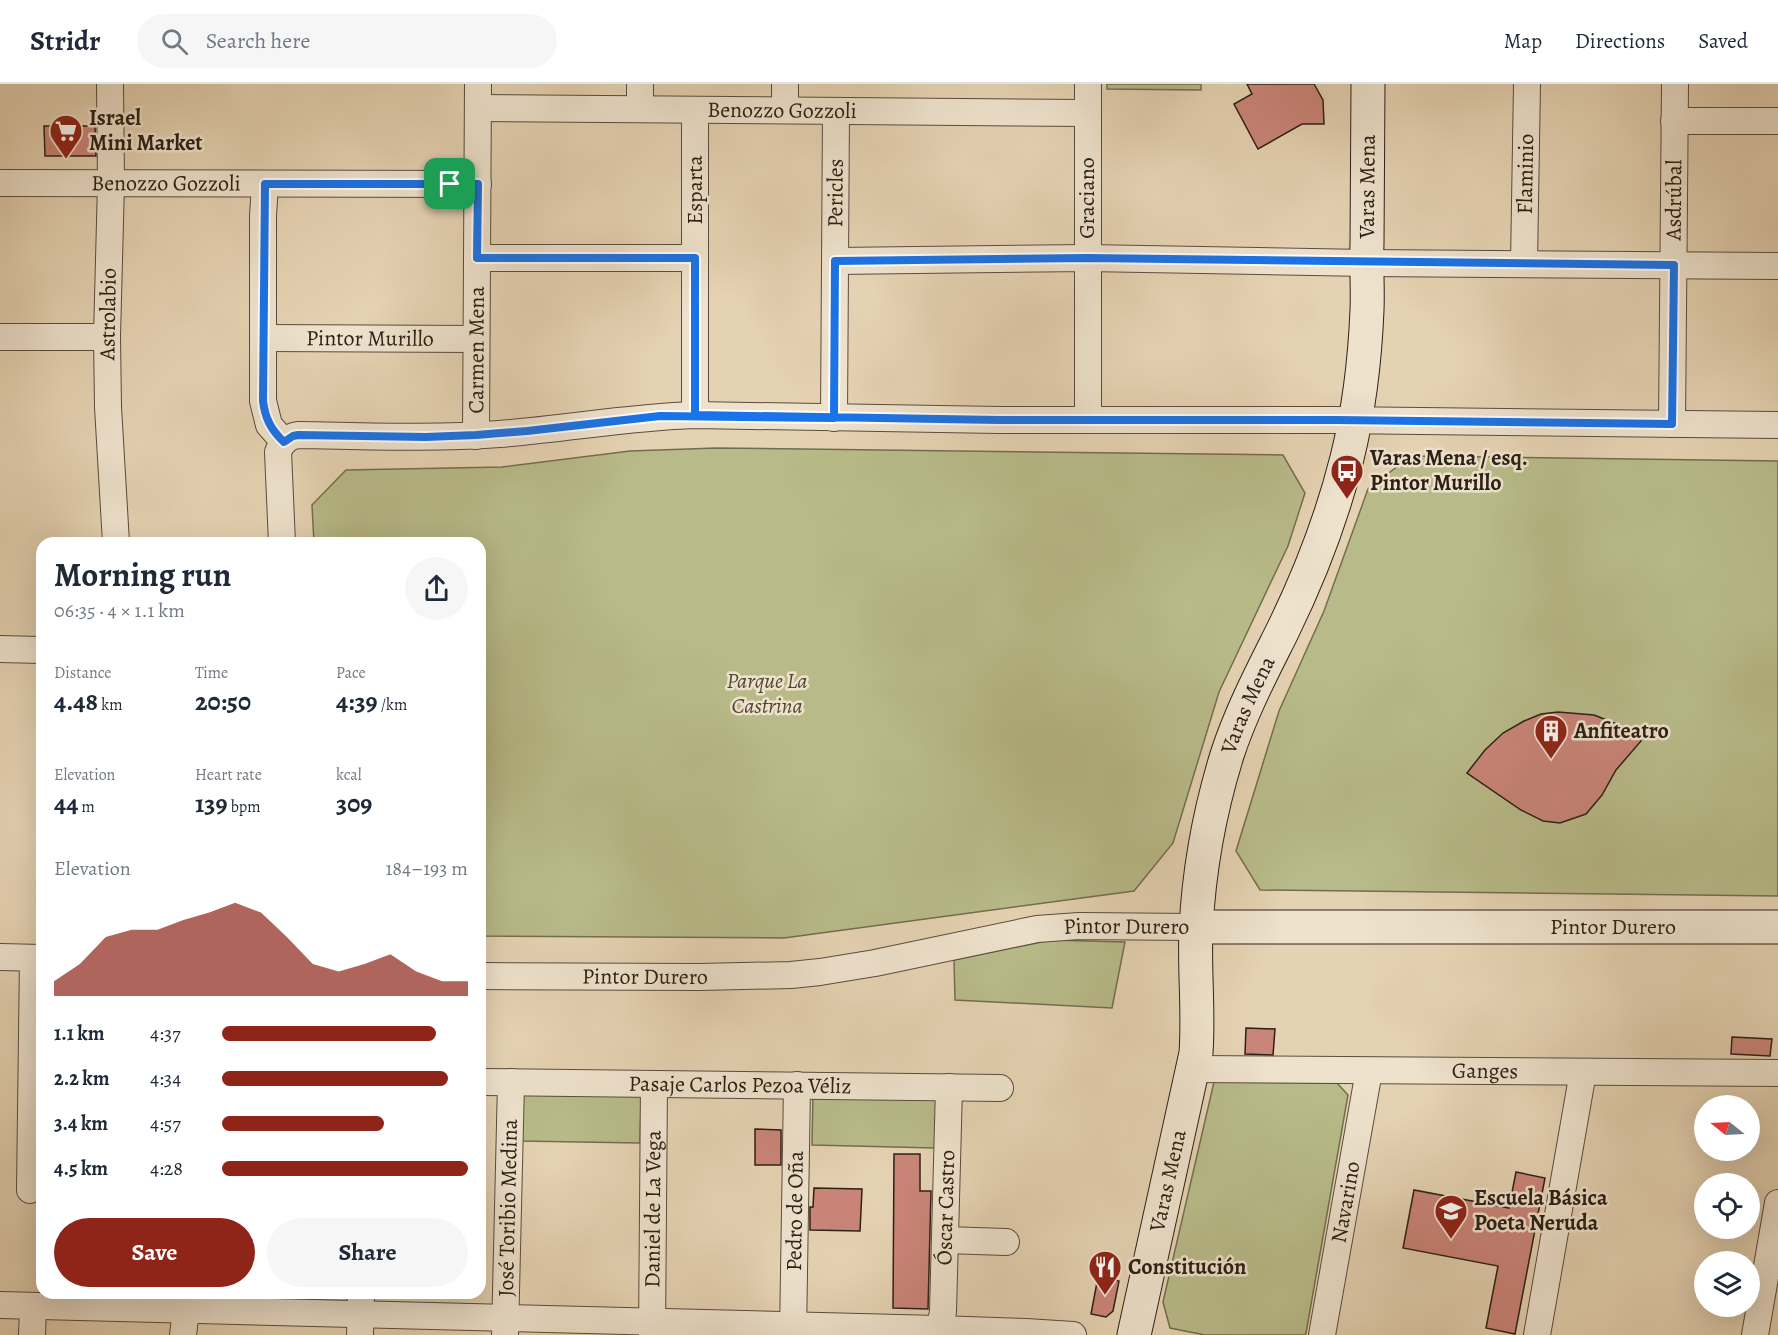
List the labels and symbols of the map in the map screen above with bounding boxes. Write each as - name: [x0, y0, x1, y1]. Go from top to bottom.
- street label: Benozzo Gozzoli: [707, 95, 857, 126]
- place label: Israel Mini Market: [89, 103, 203, 158]
- supermarket icon: Israel Mini Market: [48, 113, 84, 160]
- street label: Flaminio: [1510, 133, 1541, 215]
- street label: Varas Mena: [1352, 134, 1383, 240]
- street label: Esparta: [680, 154, 710, 225]
- street label: Graciano: [1072, 157, 1102, 239]
- pin: [424, 158, 475, 209]
- street label: Pericles: [820, 158, 851, 228]
- street label: Asdrúbal: [1659, 160, 1689, 241]
- street label: Benozzo Gozzoli: [91, 168, 241, 199]
- street label: Astrolabio: [92, 268, 124, 361]
- street label: Carmen Mena: [461, 285, 492, 414]
- street label: Pintor Murillo: [306, 323, 434, 354]
- place label: Varas Mena / esq. Pintor Murillo: [1369, 443, 1528, 498]
- bus stop icon: Varas Mena / esq. Pintor Murillo: [1329, 453, 1365, 500]
- street label: Varas Mena: [1213, 650, 1283, 759]
- park label: Parque La Castrina: [726, 666, 808, 721]
- building icon: Anfiteatro: [1533, 713, 1569, 760]
- place label: Anfiteatro: [1573, 716, 1669, 746]
- street label: Pintor Durero: [1062, 911, 1190, 942]
- street label: Pintor Durero: [1550, 912, 1676, 942]
- street label: Pintor Durero: [582, 961, 708, 992]
- street label: Ganges: [1452, 1056, 1518, 1086]
- street label: Pasaje Carlos Pezoa Véliz: [628, 1069, 852, 1101]
- north arrow: [1694, 1095, 1760, 1161]
- street label: José Toribio Medina: [491, 1118, 525, 1297]
- street label: Varas Mena: [1142, 1126, 1194, 1236]
- street label: Daniel de La Vega: [637, 1129, 669, 1288]
- street label: Óscar Castro: [929, 1149, 962, 1266]
- street label: Pedro de Oña: [779, 1150, 811, 1271]
- street label: Navarino: [1324, 1159, 1368, 1245]
- place label: Escuela Básica Poeta Neruda: [1474, 1183, 1608, 1238]
- school or university icon: Escuela Básica Poeta Neruda: [1433, 1193, 1469, 1240]
- restaurant icon: Constitución: [1087, 1249, 1123, 1296]
- place label: Constitución: [1128, 1252, 1246, 1282]

